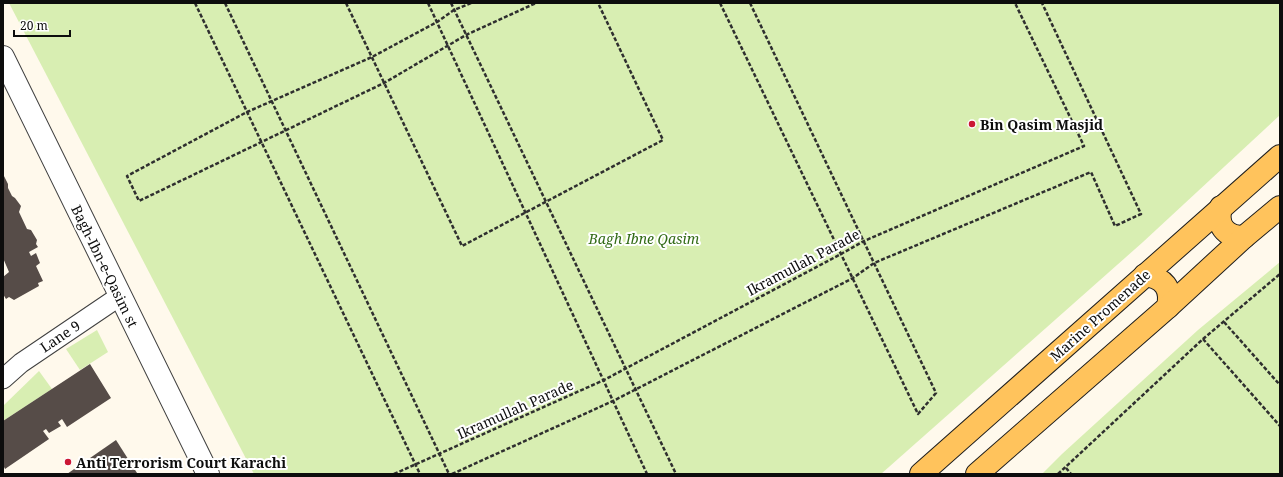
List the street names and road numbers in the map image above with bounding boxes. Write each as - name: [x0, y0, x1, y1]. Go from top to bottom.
- street label: Bagh-Ibn-e-Qasim st: [67, 202, 143, 330]
- street label: Ikramullah Parade: [743, 224, 863, 300]
- street label: Marine Promenade: [1046, 265, 1154, 365]
- street label: Lane 9: [36, 316, 84, 356]
- street label: Ikramullah Parade: [454, 375, 576, 443]

